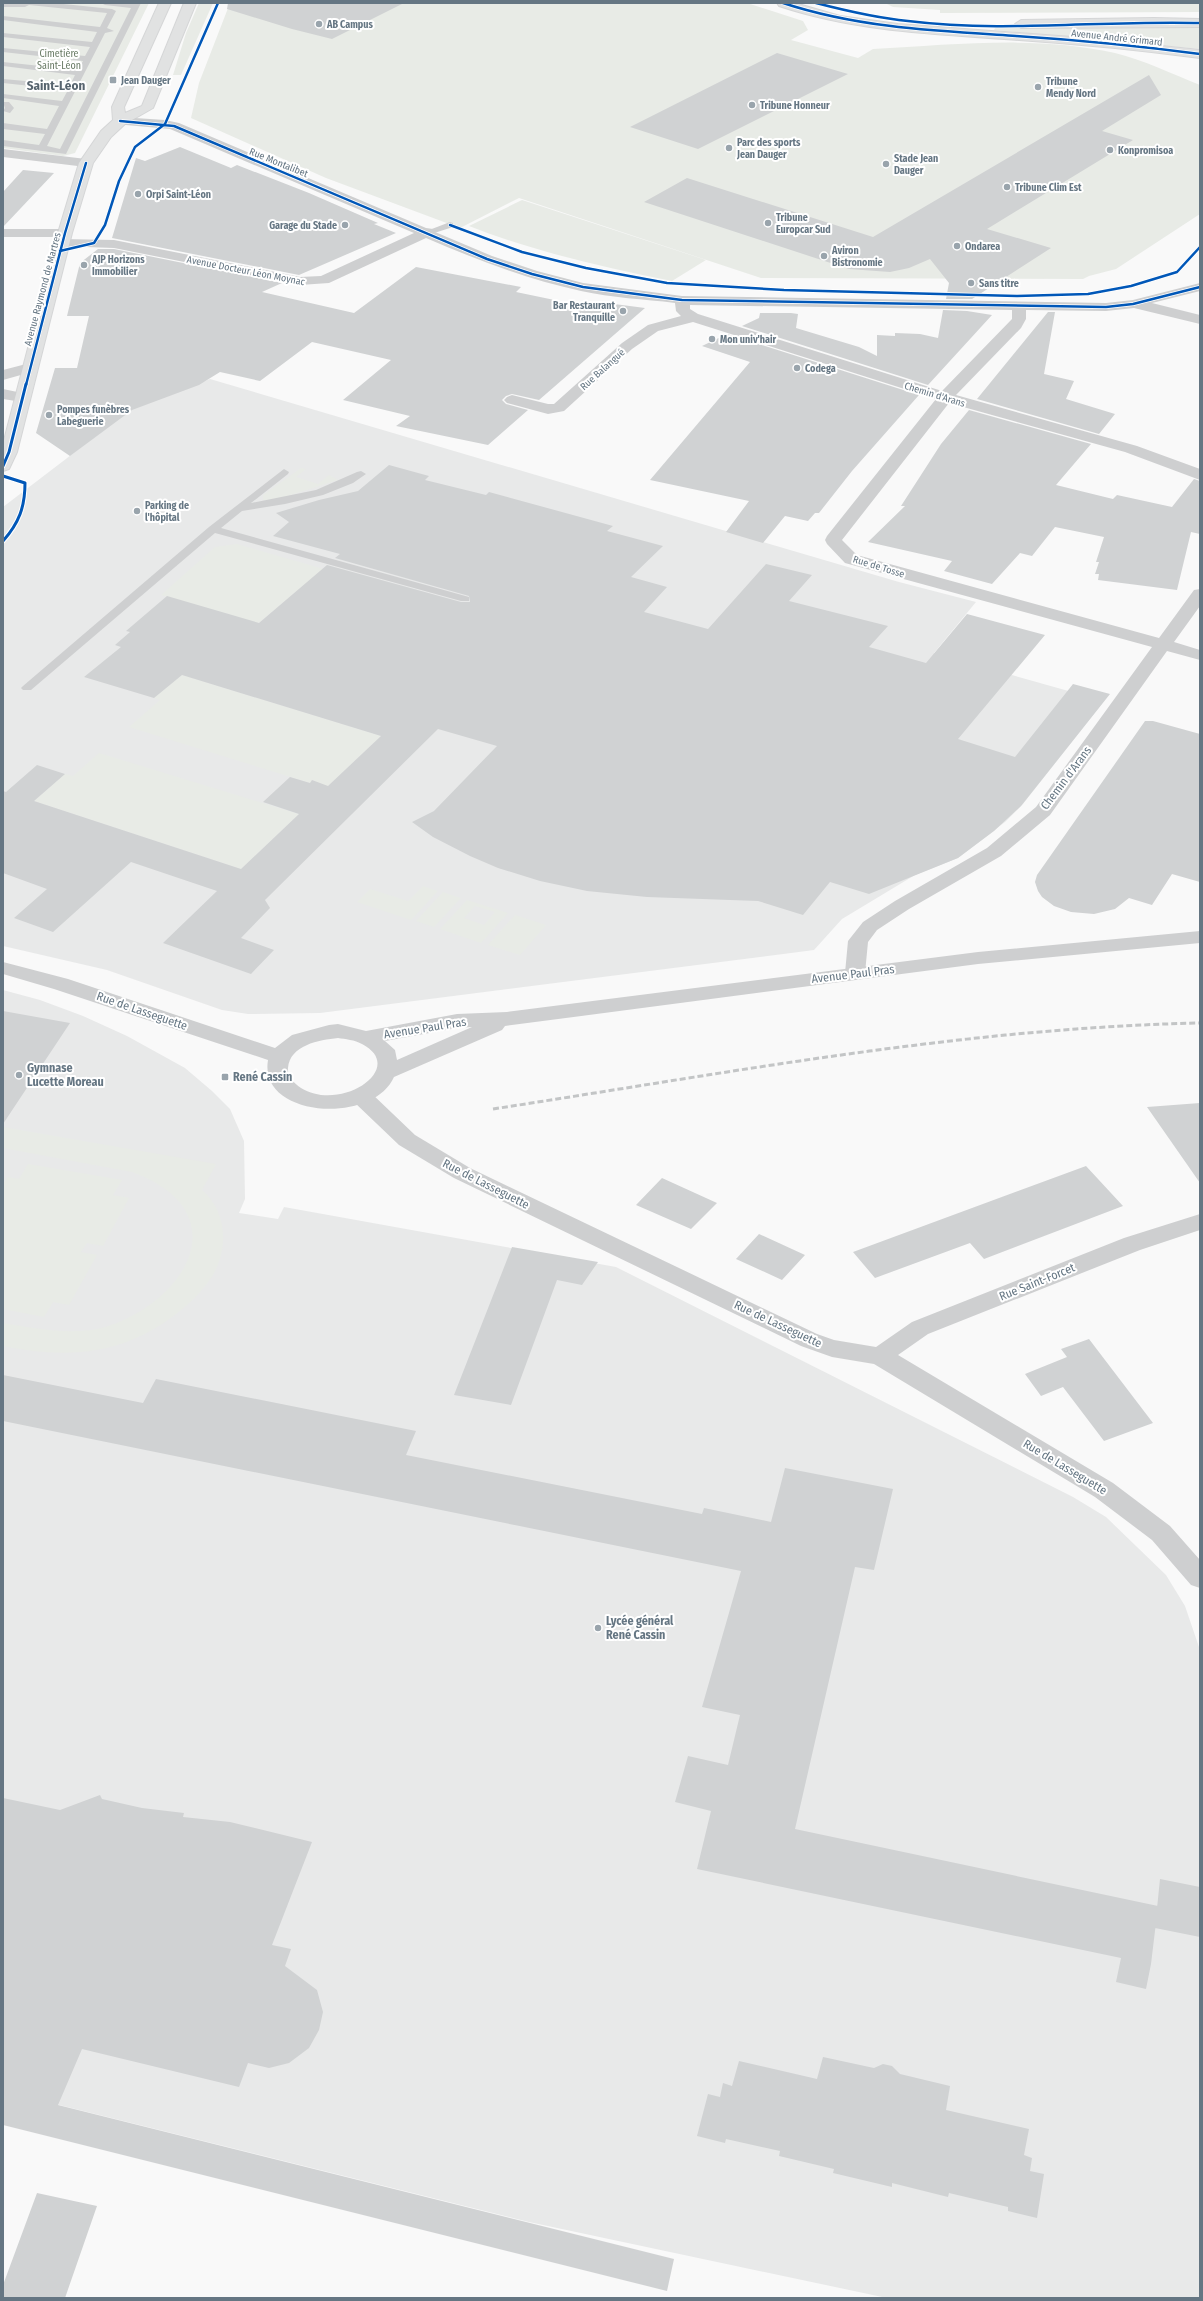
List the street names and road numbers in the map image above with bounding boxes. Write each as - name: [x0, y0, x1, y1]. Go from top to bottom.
- street label: Avenue André Grimard: [1071, 27, 1163, 49]
- street label: Rue Montalibet: [247, 146, 310, 180]
- street label: Avenue Raymond de Martres: [22, 231, 64, 347]
- street label: Avenue Docteur Léon Moynac: [186, 254, 307, 288]
- street label: Rue Balangué: [578, 347, 627, 393]
- street label: Chemin d'Arans: [903, 380, 967, 410]
- street label: Rue de Tosse: [851, 553, 906, 581]
- street label: Chemin d'Arans: [1038, 744, 1094, 812]
- street label: Avenue Paul Pras: [811, 962, 895, 986]
- street label: Rue de Lasseguette: [95, 989, 189, 1033]
- street label: Avenue Paul Pras: [383, 1015, 467, 1041]
- street label: Rue de Lasseguette: [440, 1156, 532, 1212]
- street label: Rue Saint-Forcet: [997, 1260, 1077, 1304]
- street label: Rue de Lasseguette: [732, 1298, 824, 1350]
- street label: Rue de Lasseguette: [1021, 1436, 1109, 1498]

